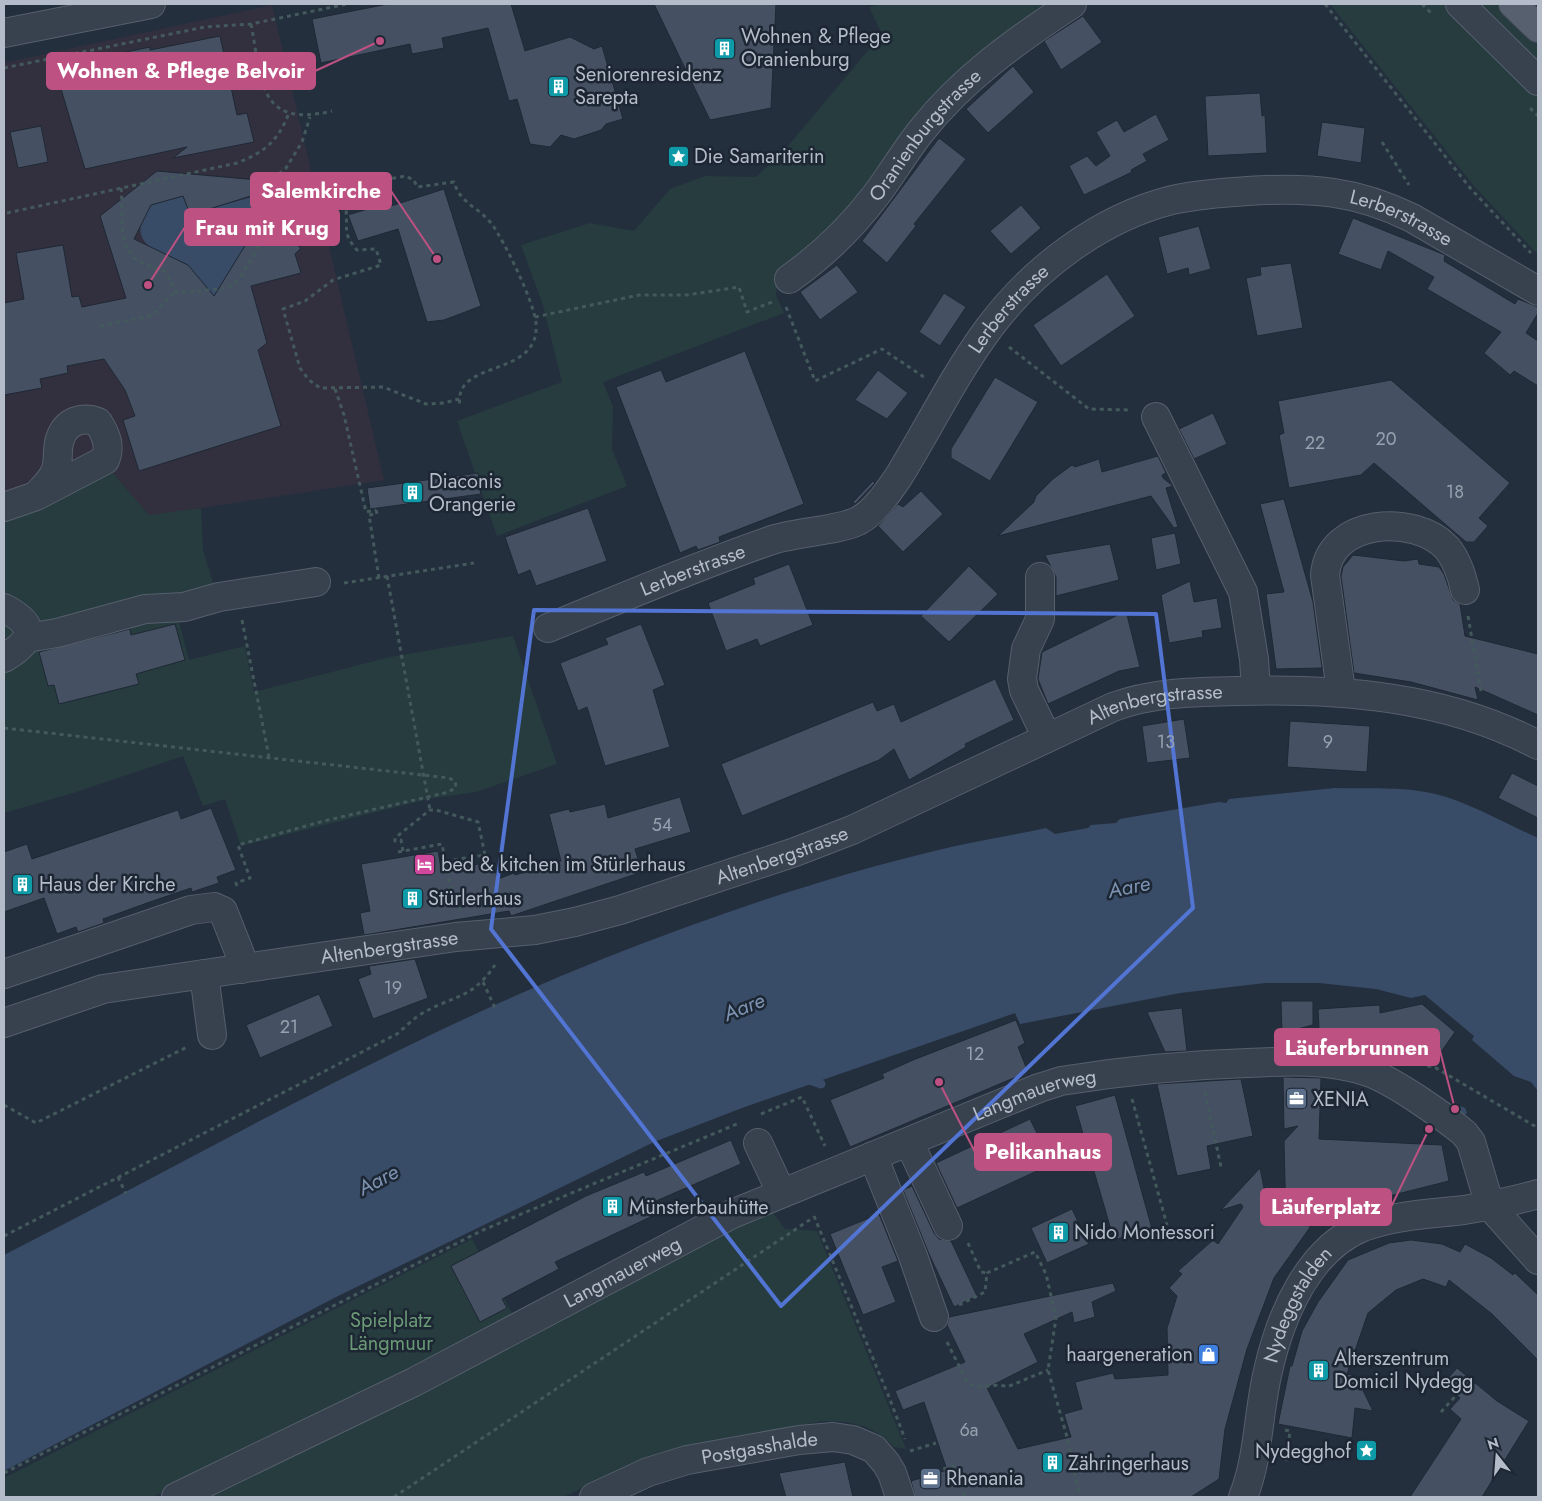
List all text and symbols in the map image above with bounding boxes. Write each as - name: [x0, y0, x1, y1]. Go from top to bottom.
- place label: Wohnen & Pflege Oranienburg: [741, 22, 891, 74]
- building icon: Wohnen & Pflege Oranienburg: [713, 36, 737, 60]
- callout: Wohnen & Pflege Belvoir: [47, 53, 315, 89]
- text: Wohnen & Pflege Belvoir: [57, 56, 305, 86]
- place label: Seniorenresidenz Sarepta: [575, 60, 722, 112]
- street label: Oranienburgstrasse: [862, 62, 987, 207]
- building icon: Seniorenresidenz Sarepta: [547, 74, 571, 98]
- place label: Die Samariterin: [694, 142, 825, 171]
- place icon: Die Samariterin: [666, 144, 690, 168]
- callout: Salemkirche: [251, 173, 391, 209]
- text: Salemkirche: [261, 176, 381, 206]
- street label: Lerberstrasse: [1347, 182, 1458, 253]
- callout: Frau mit Krug: [185, 209, 339, 245]
- text: Frau mit Krug: [195, 213, 329, 243]
- street label: Lerberstrasse: [961, 257, 1055, 359]
- house number: 20: [1375, 426, 1397, 452]
- house number: 22: [1305, 430, 1325, 456]
- place label: Diaconis Orangerie: [429, 467, 516, 519]
- house number: 18: [1446, 479, 1464, 505]
- building icon: Diaconis Orangerie: [401, 480, 425, 504]
- street label: Lerberstrasse: [636, 536, 749, 603]
- street label: Altenbergstrasse: [1082, 677, 1223, 732]
- house number: 13: [1157, 729, 1175, 755]
- house number: 9: [1323, 729, 1333, 755]
- house number: 54: [652, 812, 672, 838]
- street label: Altenbergstrasse: [712, 818, 852, 892]
- place label: bed & kitchen im Stürlerhaus: [441, 850, 686, 879]
- hotel icon: bed & kitchen im Stürlerhaus: [413, 852, 437, 876]
- water label: Aare: [1104, 868, 1153, 906]
- place label: Haus der Kirche: [39, 870, 175, 899]
- building icon: Haus der Kirche: [11, 872, 35, 896]
- place label: Stürlerhaus: [428, 884, 522, 913]
- building icon: Stürlerhaus: [400, 886, 424, 910]
- street label: Altenbergstrasse: [318, 922, 460, 971]
- house number: 19: [384, 975, 402, 1001]
- water label: Aare: [718, 985, 770, 1029]
- house number: 21: [280, 1014, 298, 1040]
- callout: Läuferbrunnen: [1275, 1029, 1439, 1065]
- text: Läuferbrunnen: [1285, 1033, 1429, 1063]
- house number: 12: [966, 1041, 984, 1067]
- street label: Langmauerweg: [968, 1061, 1098, 1128]
- place label: XENIA: [1313, 1085, 1370, 1114]
- office icon: XENIA: [1285, 1087, 1309, 1111]
- callout: Pelikanhaus: [975, 1134, 1111, 1170]
- text: Pelikanhaus: [985, 1137, 1102, 1167]
- water label: Aare: [351, 1157, 404, 1204]
- callout: Läuferplatz: [1261, 1189, 1391, 1225]
- text: Läuferplatz: [1271, 1192, 1381, 1222]
- place label: Münsterbauhütte: [629, 1193, 769, 1222]
- building icon: Münsterbauhütte: [601, 1195, 625, 1219]
- place label: Nido Montessori: [1074, 1218, 1215, 1247]
- building icon: Nido Montessori: [1046, 1220, 1070, 1244]
- street label: Langmauerweg: [559, 1229, 686, 1315]
- street label: Nydeggstalden: [1256, 1239, 1339, 1366]
- park label: Spielplatz Längmuur: [349, 1306, 433, 1358]
- place label: haargeneration: [1066, 1340, 1193, 1369]
- shop icon: haargeneration: [1197, 1342, 1221, 1366]
- place label: Alterszentrum Domicil Nydegg: [1334, 1344, 1473, 1396]
- building icon: Alterszentrum Domicil Nydegg: [1306, 1358, 1330, 1382]
- house number: 6a: [959, 1417, 979, 1443]
- street label: Postgasshalde: [699, 1424, 819, 1472]
- north arrow: [1472, 1431, 1522, 1481]
- text: N: [1485, 1432, 1501, 1455]
- place label: Nydegghof: [1255, 1437, 1352, 1466]
- place icon: Nydegghof: [1355, 1439, 1379, 1463]
- place label: Zähringerhaus: [1068, 1449, 1189, 1478]
- building icon: Zähringerhaus: [1040, 1451, 1064, 1475]
- place label: Rhenania: [946, 1464, 1023, 1493]
- office icon: Rhenania: [918, 1466, 942, 1490]

